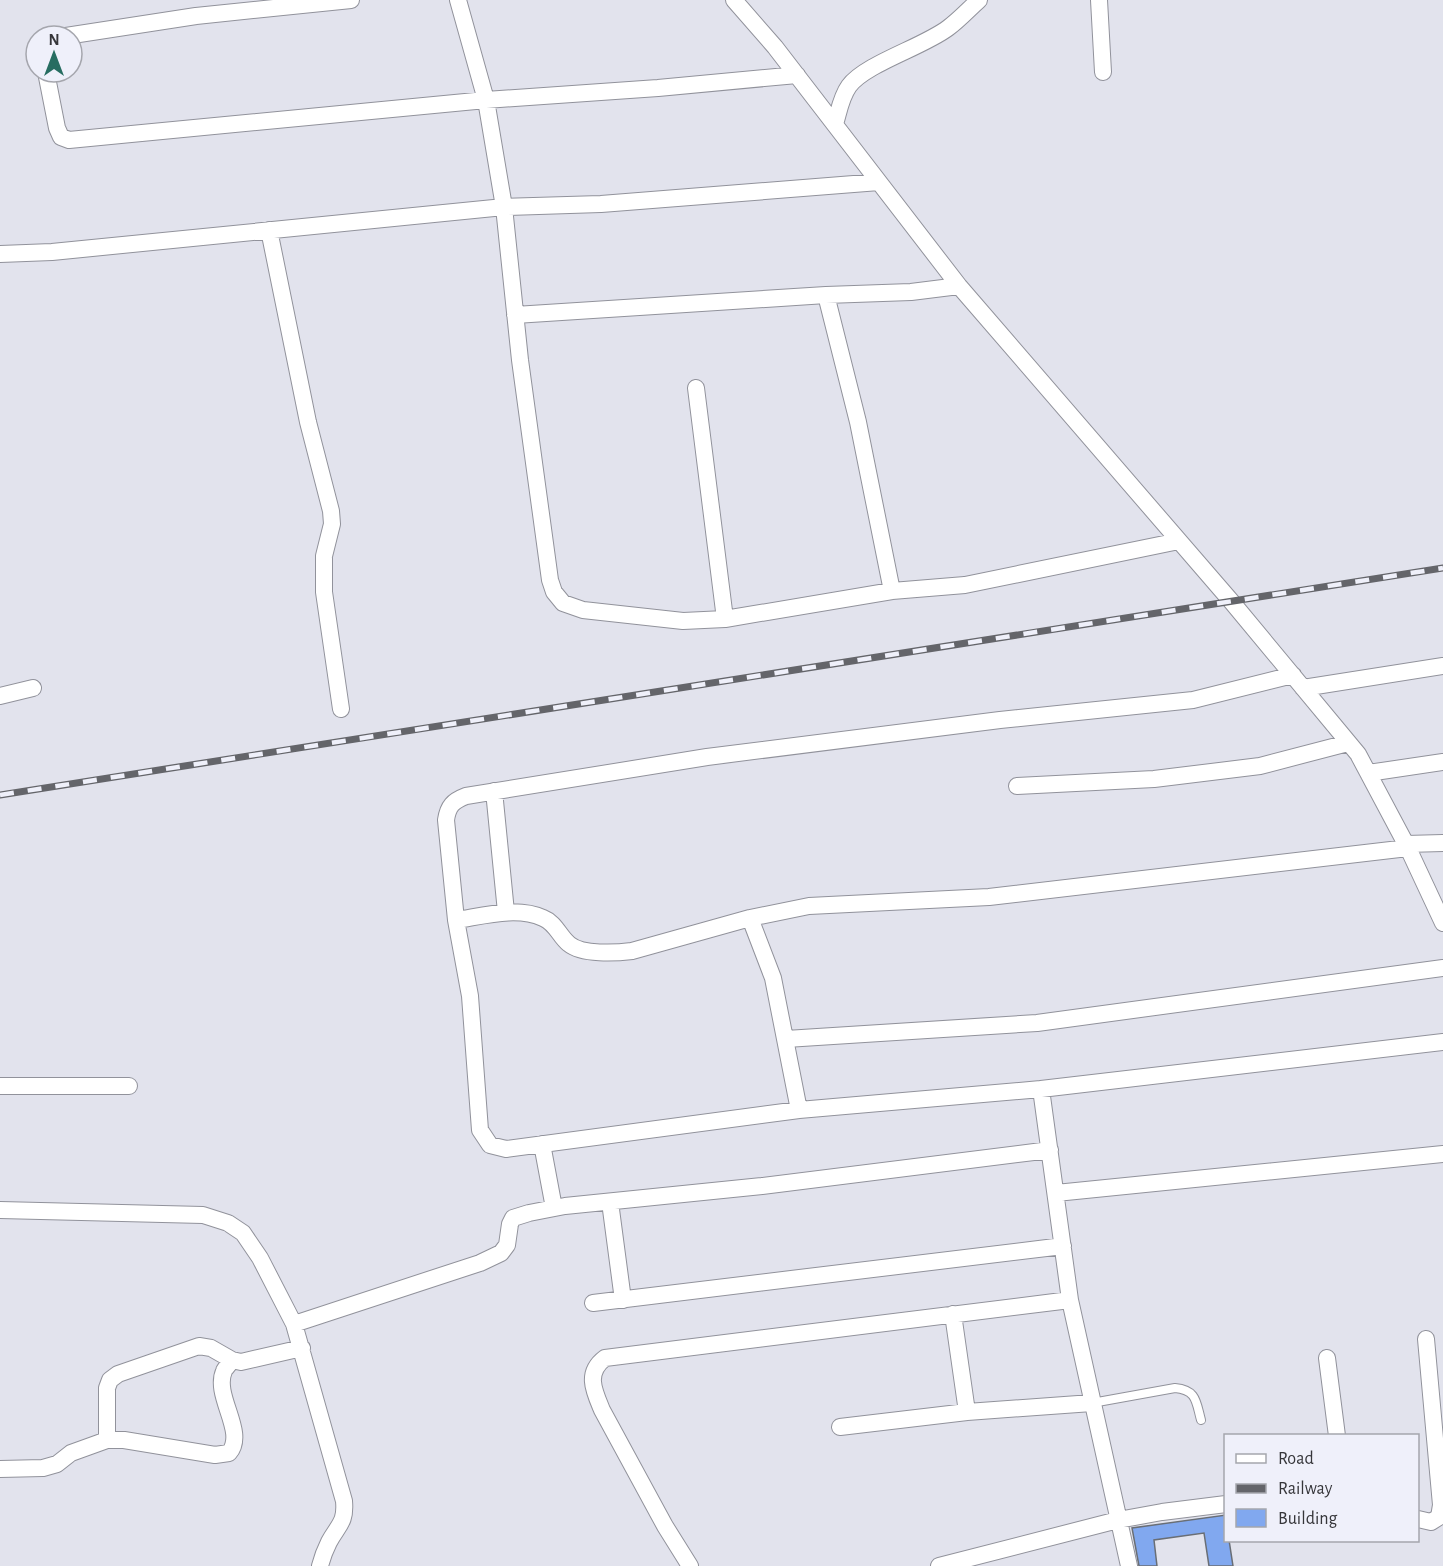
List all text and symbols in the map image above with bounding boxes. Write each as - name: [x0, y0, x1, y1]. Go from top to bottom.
- north arrow: [24, 24, 84, 84]
- text: N: [48, 32, 60, 48]
- legend: [1224, 1434, 1419, 1542]
- text: Road: [1278, 1450, 1314, 1468]
- text: Railway: [1278, 1480, 1333, 1498]
- text: Building: [1278, 1510, 1338, 1528]

